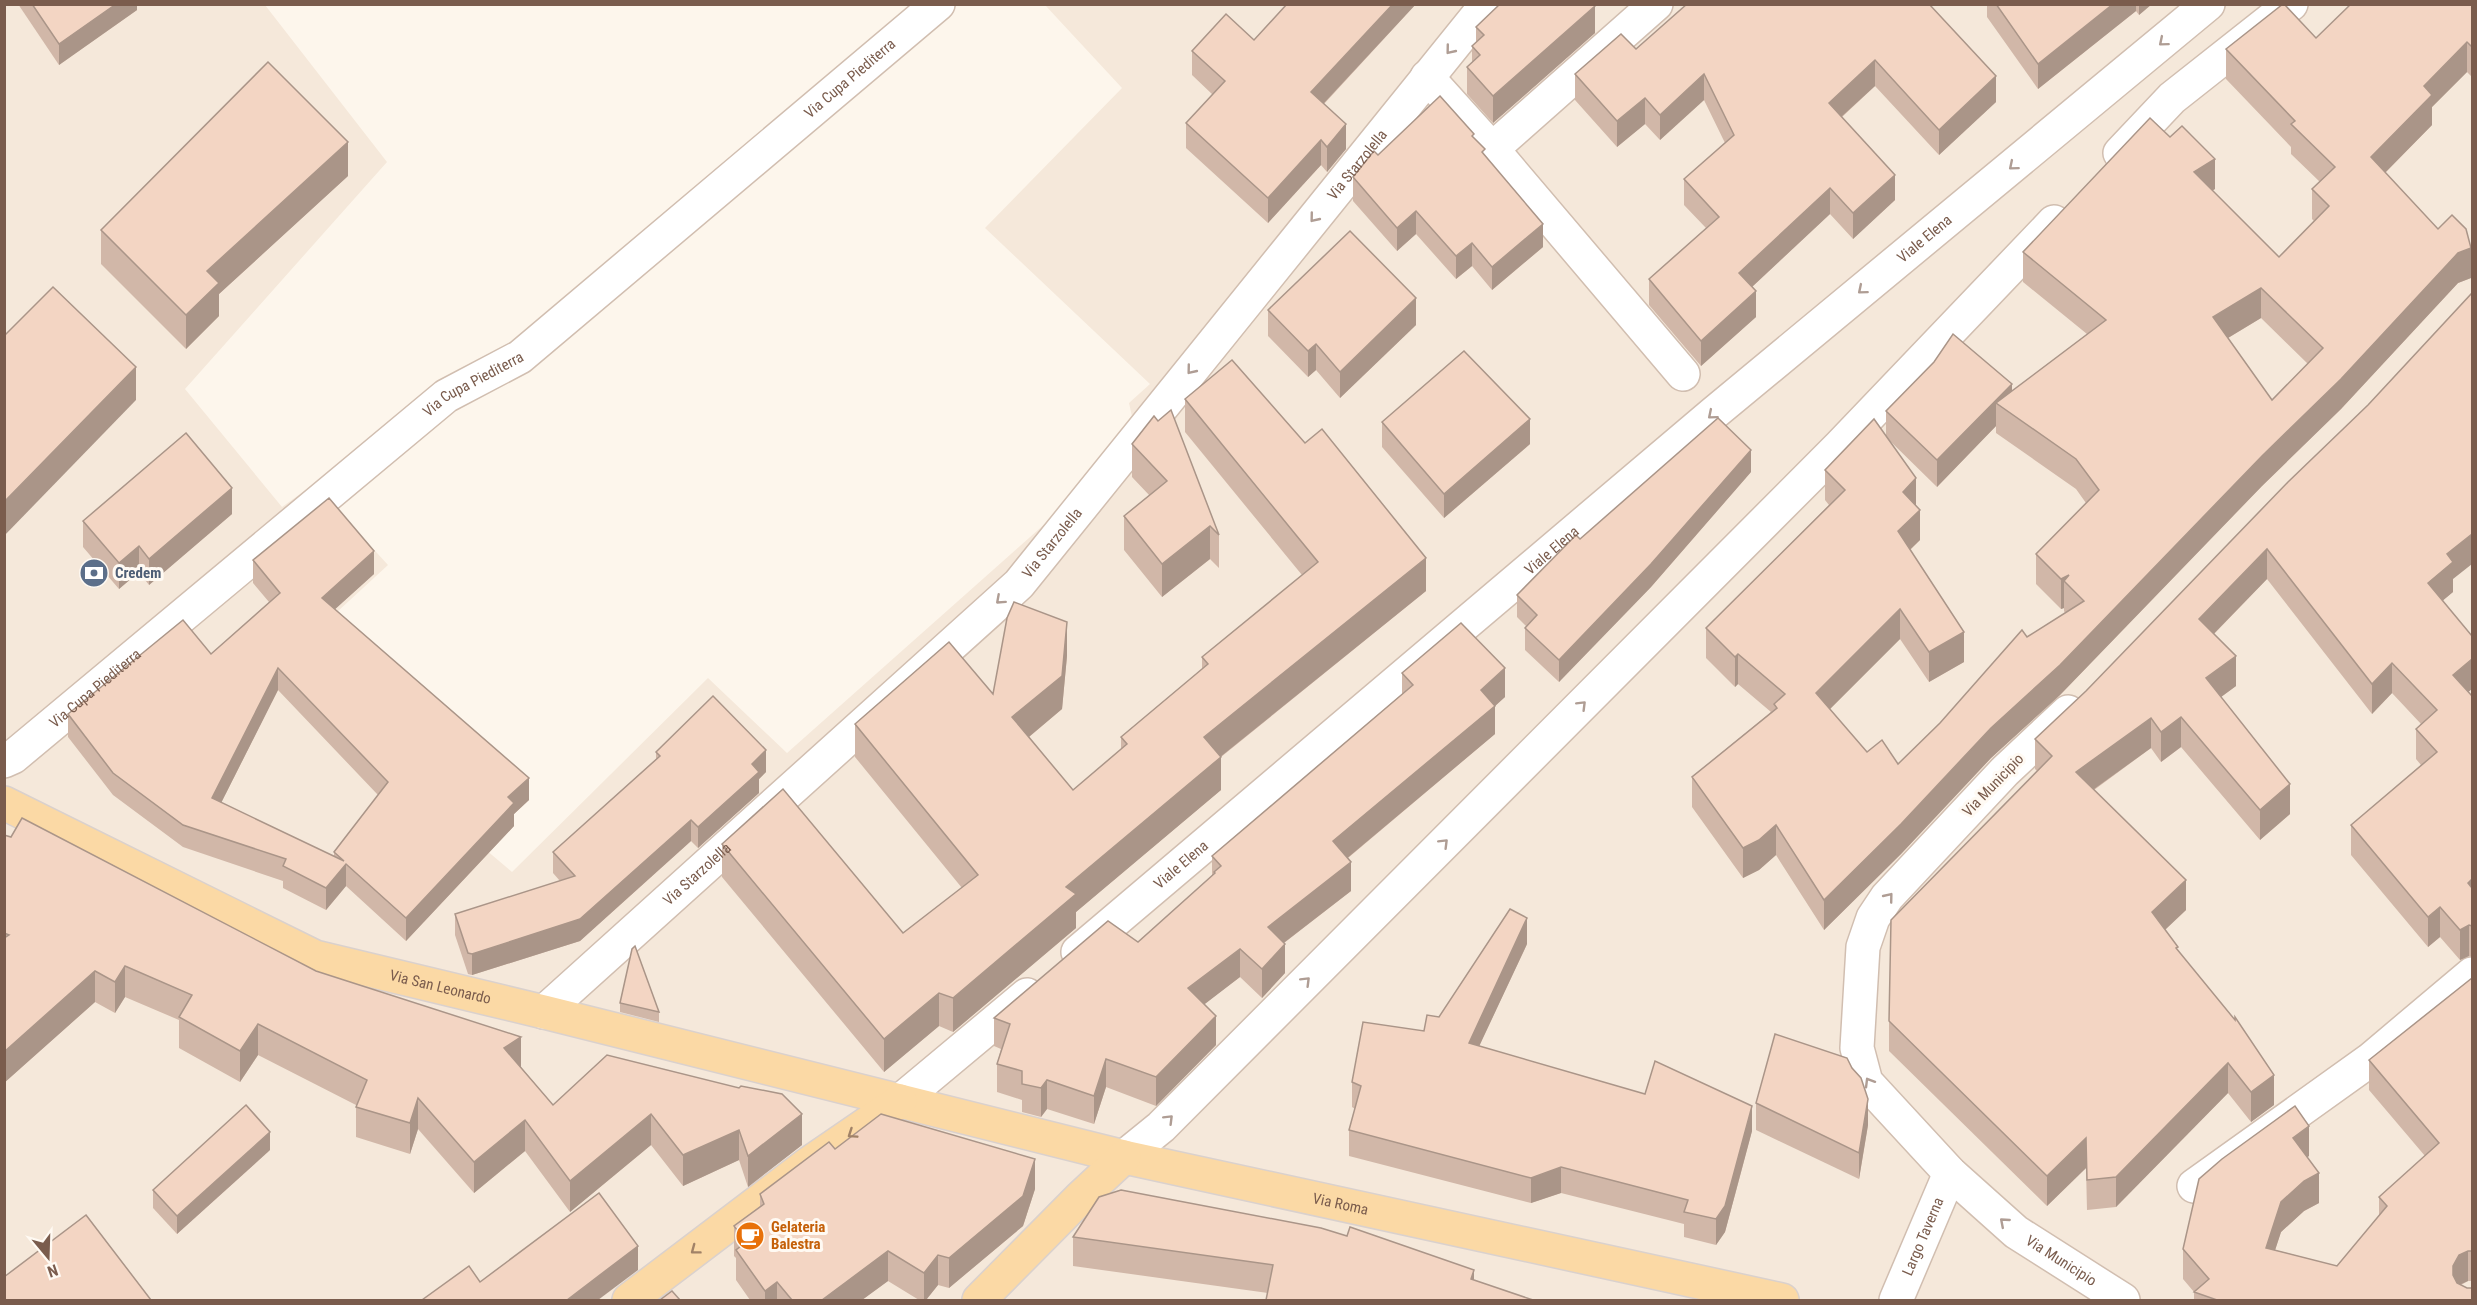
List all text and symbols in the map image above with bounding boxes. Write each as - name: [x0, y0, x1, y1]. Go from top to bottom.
- one-way arrow: [2159, 34, 2170, 45]
- street label: Via Cupa Piediterra: [801, 35, 899, 122]
- one-way arrow: [1446, 43, 1457, 54]
- street label: Via Starzolella: [1324, 126, 1391, 204]
- one-way arrow: [2009, 159, 2020, 170]
- one-way arrow: [1310, 211, 1321, 222]
- street label: Viale Elena: [1894, 211, 1955, 266]
- one-way arrow: [1858, 283, 1869, 294]
- street label: Via Cupa Piediterra: [419, 348, 526, 420]
- one-way arrow: [1188, 363, 1199, 374]
- one-way arrow: [1708, 408, 1719, 419]
- street label: Via Starzolella: [1018, 504, 1086, 582]
- street label: Viale Elena: [1521, 522, 1583, 579]
- bank icon: Credem: [78, 557, 110, 589]
- place label: Credem: [115, 564, 161, 582]
- one-way arrow: [996, 593, 1007, 604]
- street label: Via Cupa Piediterra: [46, 645, 145, 732]
- one-way arrow: [1574, 701, 1585, 712]
- street label: Via Municipio: [1959, 750, 2027, 820]
- street label: Viale Elena: [1150, 837, 1212, 893]
- street label: Via Starzolella: [659, 839, 735, 909]
- one-way arrow: [1437, 839, 1448, 849]
- one-way arrow: [1881, 892, 1892, 903]
- street label: Via San Leonardo: [388, 966, 493, 1008]
- one-way arrow: [1299, 977, 1310, 988]
- one-way arrow: [1865, 1078, 1876, 1088]
- one-way arrow: [1161, 1115, 1172, 1126]
- one-way arrow: [847, 1127, 858, 1138]
- street label: Via Roma: [1311, 1189, 1370, 1219]
- street label: Largo Taverna: [1898, 1195, 1948, 1278]
- place label: Gelateria Balestra: [771, 1218, 825, 1253]
- one-way arrow: [2000, 1218, 2011, 1229]
- cafe icon: Gelateria Balestra: [734, 1220, 766, 1252]
- north arrow: [18, 1227, 78, 1287]
- street label: Via Municipio: [2022, 1231, 2100, 1290]
- one-way arrow: [691, 1243, 702, 1254]
- text: N: [45, 1260, 60, 1281]

